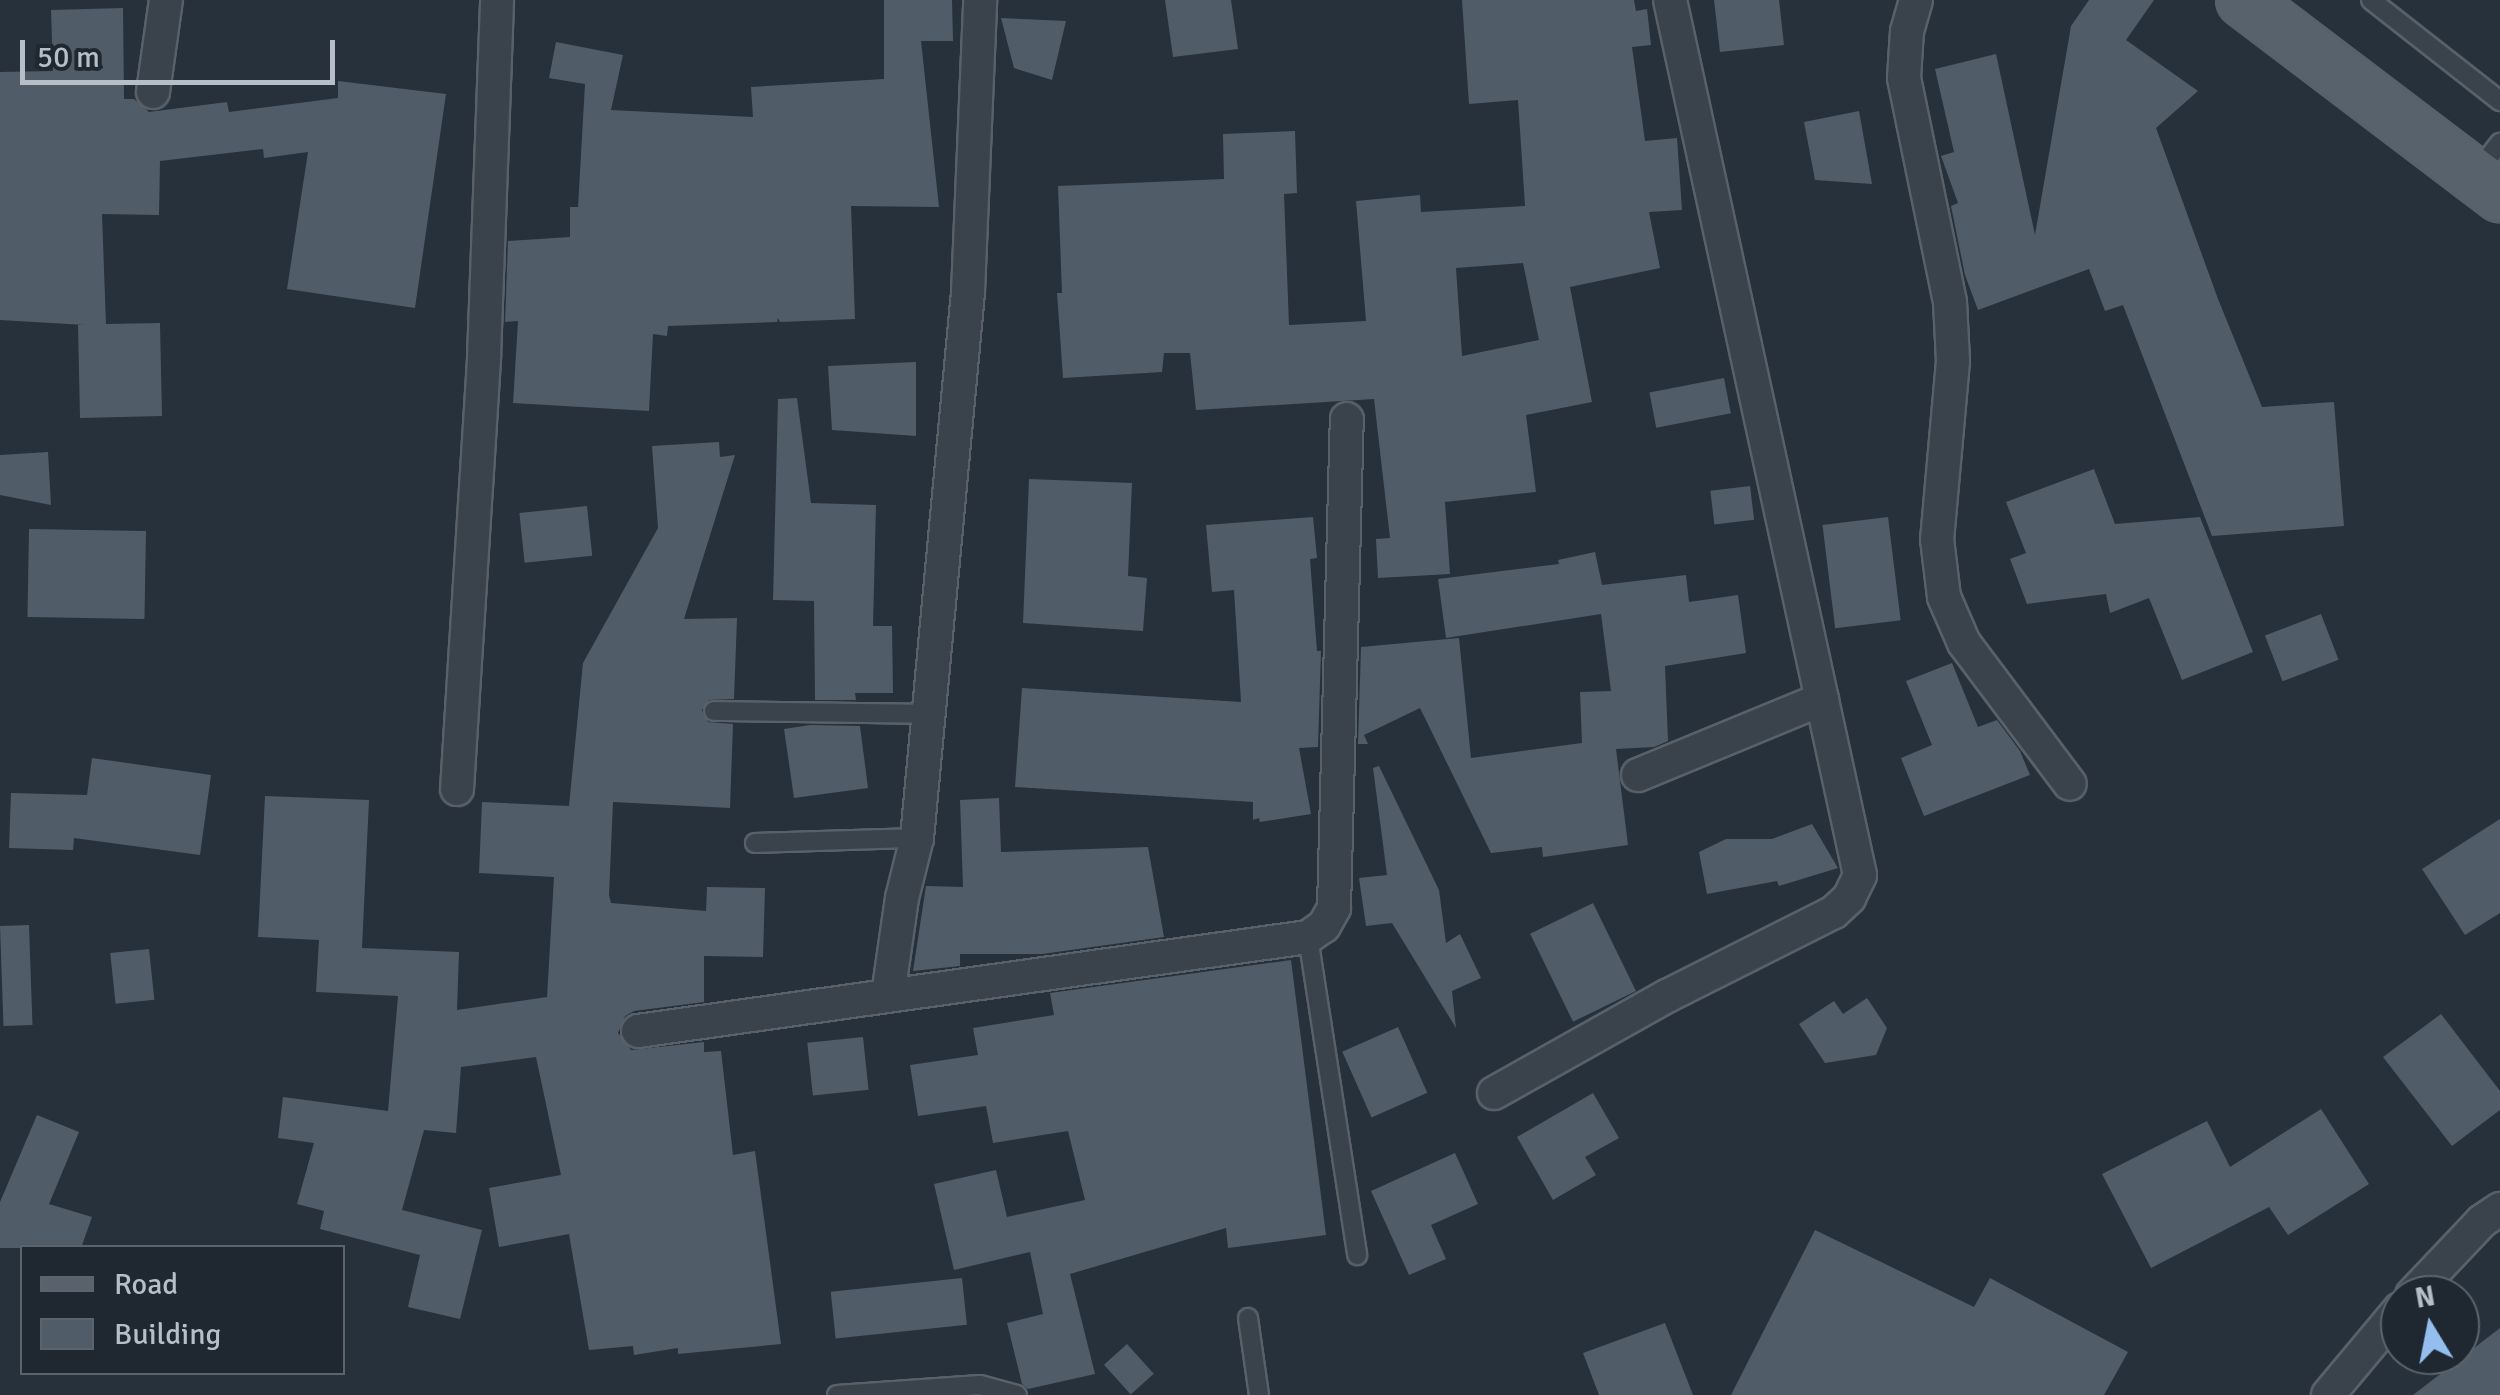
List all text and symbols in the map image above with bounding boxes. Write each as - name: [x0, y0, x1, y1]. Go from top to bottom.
- scale bar: [25, 20, 340, 82]
- text: 50 m: [37, 39, 100, 76]
- legend: [20, 1245, 345, 1375]
- text: Road: [114, 1266, 178, 1303]
- north arrow: [2380, 1275, 2480, 1375]
- text: N: [2413, 1279, 2438, 1316]
- text: Building: [114, 1316, 221, 1353]

